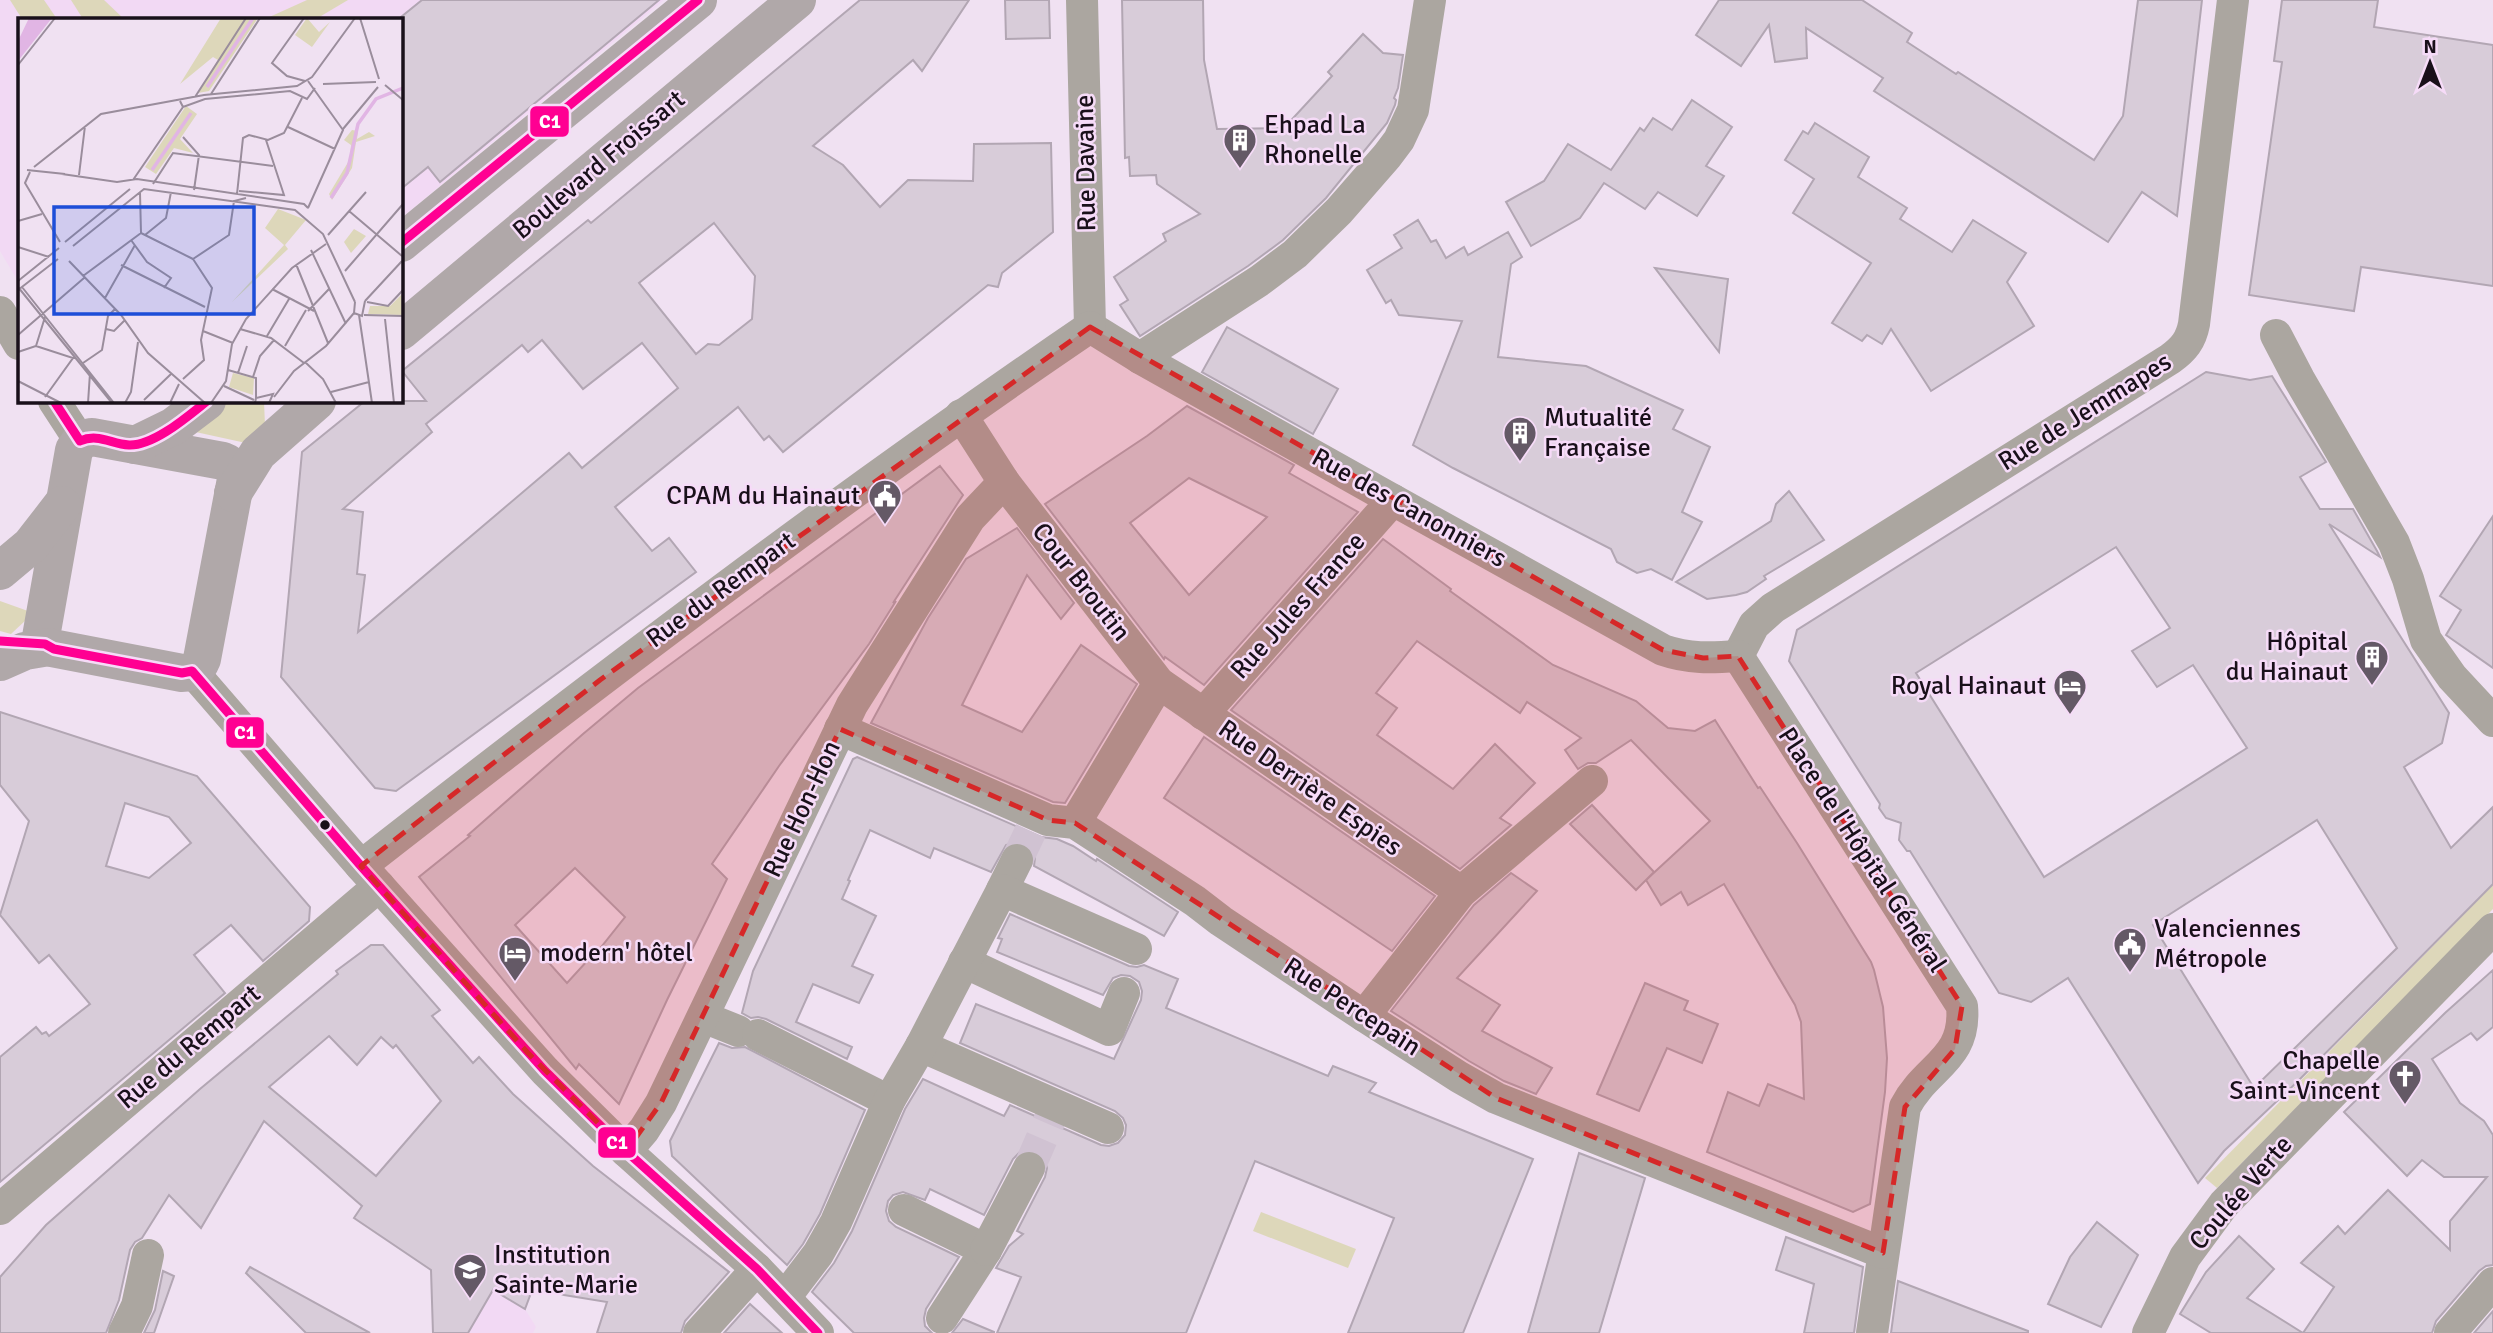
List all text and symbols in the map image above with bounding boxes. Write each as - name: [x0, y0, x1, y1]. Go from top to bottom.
- inset map: [18, 18, 402, 402]
- north arrow: [2395, 28, 2465, 98]
- text: N: [2423, 35, 2437, 59]
- street label: Boulevard Froissart: [506, 84, 692, 246]
- street label: Rue Davaine: [1069, 94, 1103, 232]
- line badge: C1: [529, 105, 570, 138]
- place label: Ehpad La Rhonelle: [1264, 109, 1366, 171]
- text: C1: [539, 110, 561, 134]
- building icon: Ehpad La Rhonelle: [1221, 121, 1259, 170]
- street label: Rue de Jemmapes: [1993, 346, 2177, 478]
- place label: Mutualité Française: [1544, 402, 1652, 464]
- building icon: Mutualité Française: [1501, 414, 1539, 463]
- street label: Rue des Canonniers: [1306, 441, 1512, 575]
- public building icon: CPAM du Hainaut: [866, 477, 904, 526]
- place label: CPAM du Hainaut: [666, 480, 860, 512]
- street label: Cour Broutin: [1025, 517, 1137, 647]
- street label: Rue du Rempart: [640, 525, 802, 655]
- street label: Rue Jules France: [1224, 526, 1372, 686]
- place label: Hôpital du Hainaut: [2226, 626, 2348, 688]
- building icon: Hôpital du Hainaut: [2353, 638, 2391, 687]
- hotel icon: Royal Hainaut: [2051, 667, 2089, 716]
- place label: Royal Hainaut: [1891, 670, 2046, 702]
- street label: Rue Derrière Espies: [1212, 713, 1408, 863]
- line badge: C1: [225, 716, 265, 749]
- text: C1: [234, 721, 256, 745]
- street label: Place de l'Hôpital Général: [1771, 722, 1953, 978]
- street label: Rue Hon-Hon: [756, 735, 848, 883]
- unlabelled marker: [318, 818, 332, 832]
- place label: Valenciennes Métropole: [2154, 913, 2301, 975]
- public building icon: Valenciennes Métropole: [2111, 925, 2149, 974]
- hotel icon: modern' hôtel: [496, 934, 534, 983]
- place label: modern' hôtel: [540, 937, 693, 969]
- street label: Rue Percepain: [1277, 951, 1427, 1063]
- street label: Rue du Rempart: [111, 978, 267, 1116]
- place label: Chapelle Saint-Vincent: [2229, 1045, 2380, 1107]
- church icon: Chapelle Saint-Vincent: [2386, 1057, 2424, 1106]
- line badge: C1: [597, 1126, 637, 1159]
- street label: Coulée Verte: [2183, 1129, 2299, 1257]
- text: C1: [606, 1131, 628, 1155]
- place label: Institution Sainte-Marie: [494, 1239, 638, 1301]
- school or university icon: Institution Sainte-Marie: [451, 1251, 489, 1300]

